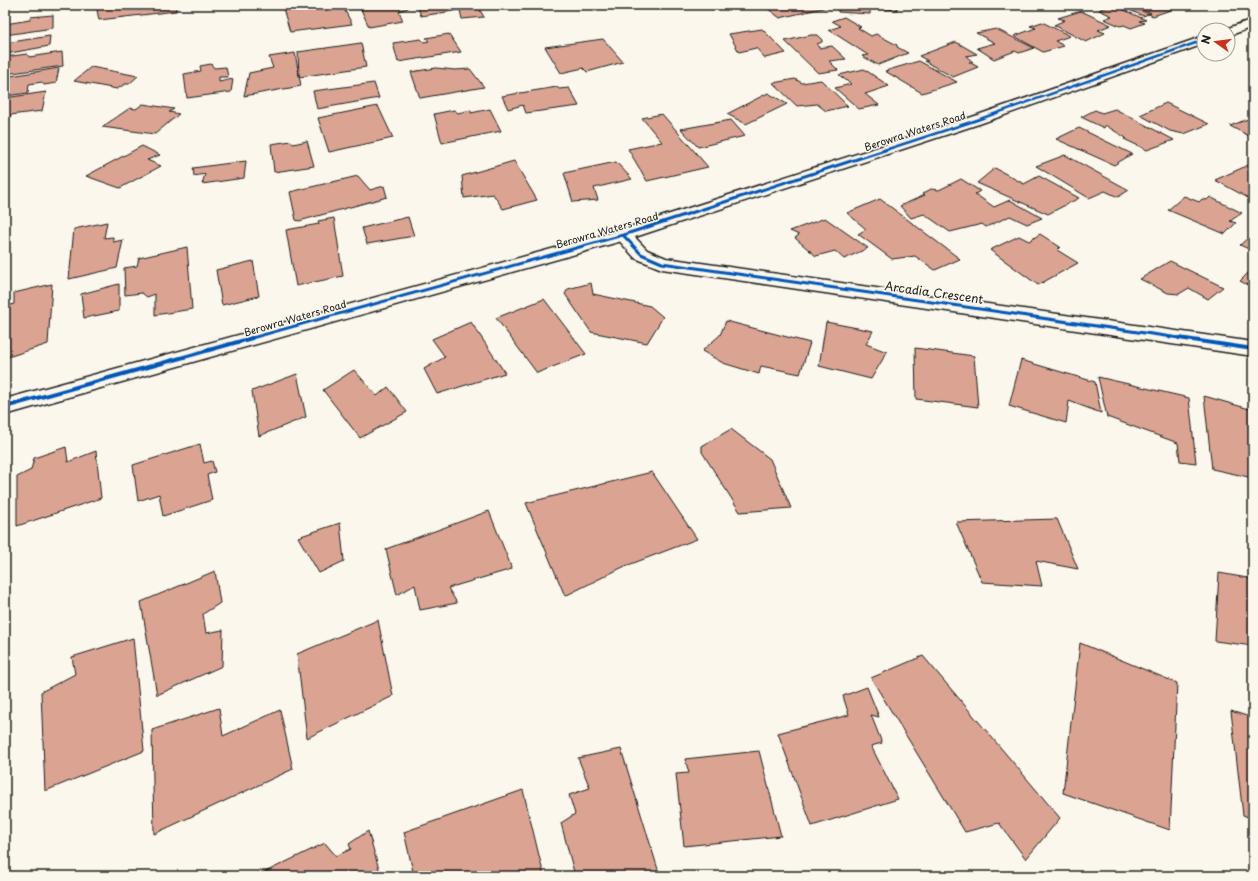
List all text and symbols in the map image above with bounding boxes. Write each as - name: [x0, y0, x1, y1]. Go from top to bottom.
- north arrow: [1196, 22, 1236, 62]
- text: N: [1197, 33, 1215, 46]
- street label: Berowra Waters Road: [862, 107, 968, 154]
- street label: Berowra Waters Road: [554, 208, 660, 251]
- street label: Arcadia Crescent: [884, 276, 985, 308]
- street label: Berowra Waters Road: [242, 296, 348, 339]

